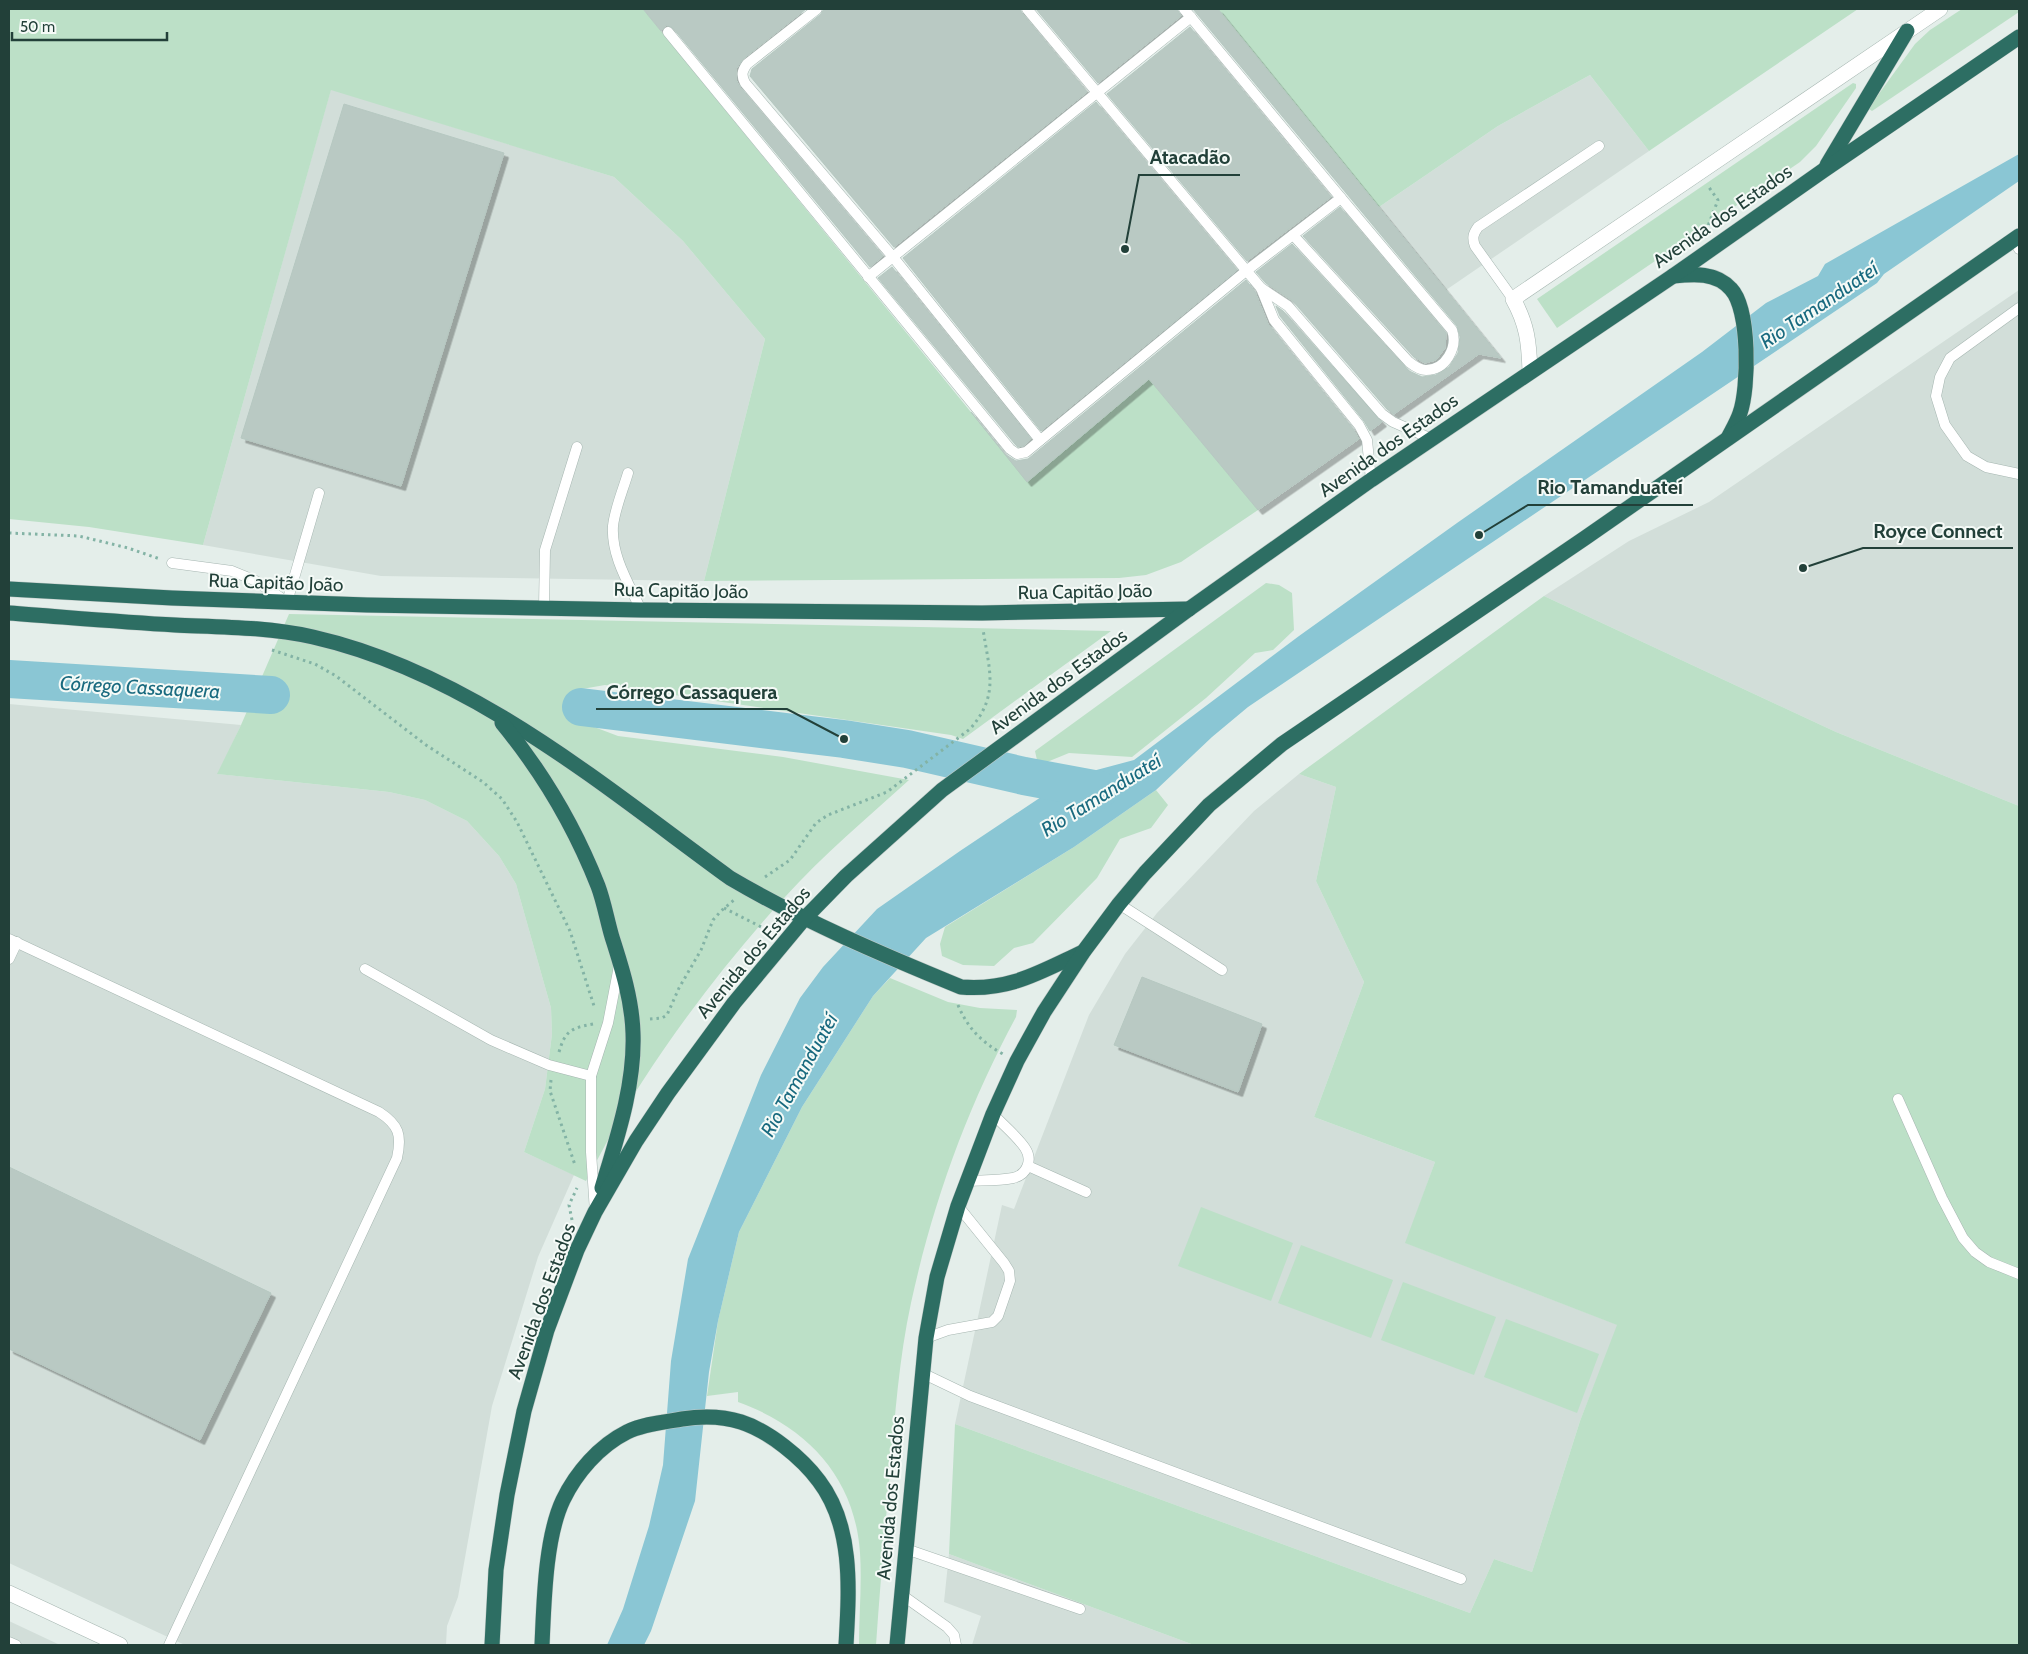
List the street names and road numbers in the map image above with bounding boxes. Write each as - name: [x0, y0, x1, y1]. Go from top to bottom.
- street label: Avenida dos Estados: [1648, 160, 1796, 273]
- street label: Avenida dos Estados: [1314, 389, 1462, 502]
- street label: Rua Capitão João: [208, 569, 344, 596]
- street label: Rua Capitão João: [613, 578, 749, 603]
- street label: Rua Capitão João: [1017, 579, 1153, 604]
- street label: Avenida dos Estados: [985, 624, 1132, 739]
- street label: Avenida dos Estados: [692, 882, 815, 1023]
- street label: Avenida dos Estados: [503, 1220, 580, 1382]
- street label: Avenida dos Estados: [872, 1415, 909, 1581]

